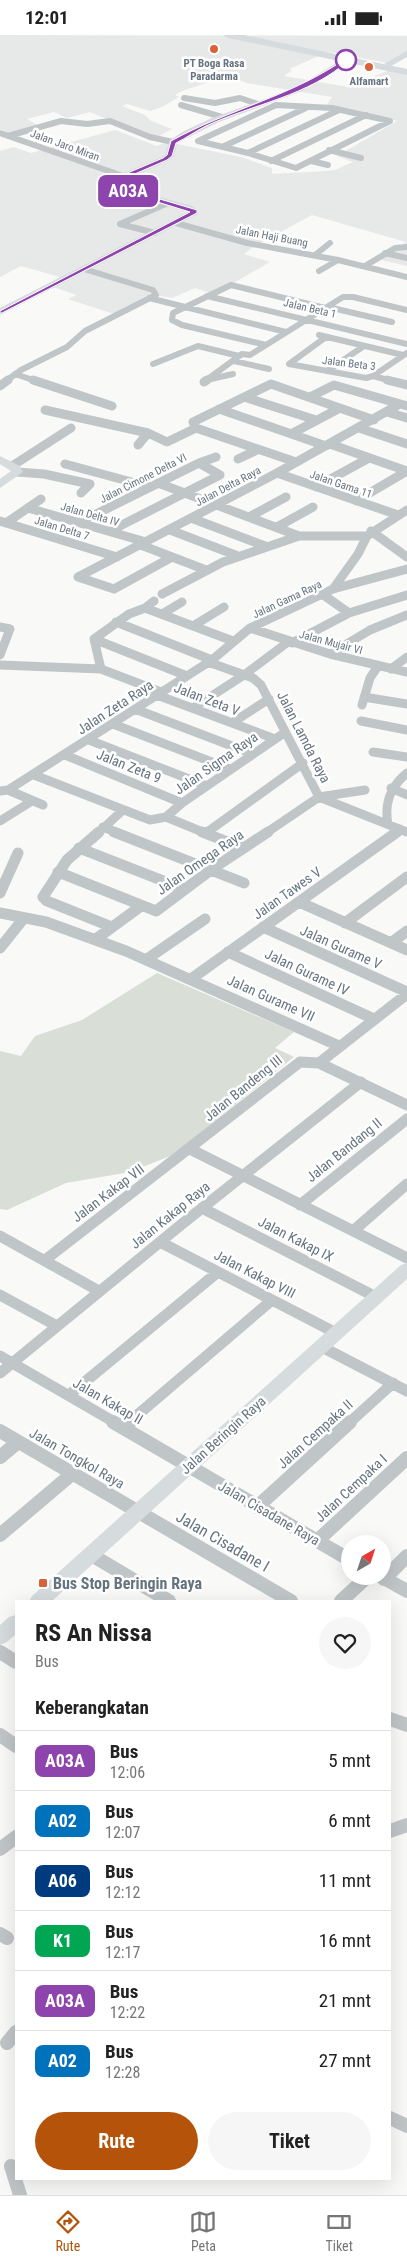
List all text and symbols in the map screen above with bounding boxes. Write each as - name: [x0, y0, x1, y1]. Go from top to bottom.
- text: 12:01: [25, 6, 69, 29]
- marker: PT Boga Rasa Paradarma: [208, 43, 220, 55]
- unlabelled marker: [335, 49, 357, 71]
- place label: PT Boga Rasa Paradarma: [184, 57, 244, 83]
- marker: Alfamart: [363, 61, 375, 73]
- place label: Alfamart: [350, 75, 389, 88]
- street label: Jalan Jaro Miran: [28, 127, 101, 164]
- line badge: A03A: [93, 175, 163, 207]
- text: A03A: [108, 180, 148, 201]
- street label: Jalan Haji Buang: [235, 223, 309, 250]
- street label: Jalan Beta 1: [282, 296, 338, 321]
- street label: Jalan Beta 3: [321, 354, 376, 373]
- street label: Jalan Cimone Delta VI: [98, 451, 189, 506]
- street label: Jalan Delta Raya: [193, 464, 263, 509]
- street label: Jalan Gama 11: [308, 468, 374, 501]
- street label: Jalan Delta IV: [59, 500, 121, 529]
- street label: Jalan Delta 7: [33, 514, 91, 543]
- street label: Jalan Gama Raya: [251, 578, 324, 621]
- street label: Jalan Mujair VI: [298, 628, 364, 657]
- street label: Jalan Zeta Raya: [74, 676, 156, 738]
- street label: Jalan Zeta V: [172, 679, 242, 719]
- street label: Jalan Lamda Raya: [274, 689, 334, 785]
- street label: Jalan Sigma Raya: [171, 728, 261, 798]
- street label: Jalan Zeta 9: [94, 746, 164, 786]
- street label: Jalan Omega Raya: [154, 826, 246, 898]
- street label: Jalan Tawes V: [250, 864, 324, 922]
- street label: Jalan Gurame V: [298, 922, 384, 972]
- street label: Jalan Gurame IV: [262, 946, 352, 998]
- street label: Jalan Gurame VII: [225, 972, 317, 1024]
- street label: Jalan Bandeng III: [201, 1052, 285, 1124]
- street label: Jalan Bandang II: [303, 1115, 385, 1185]
- street label: Jalan Kakap VII: [69, 1161, 147, 1225]
- street label: Jalan Kakap Raya: [127, 1178, 213, 1252]
- street label: Jalan Kakap IX: [256, 1213, 336, 1265]
- street label: Jalan Kakap VIII: [212, 1247, 298, 1301]
- street label: Jalan Kakap II: [70, 1375, 146, 1427]
- street label: Jalan Beringin Raya: [177, 1393, 269, 1477]
- street label: Jalan Cempaka II: [274, 1396, 356, 1472]
- street label: Jalan Tongkol Raya: [27, 1424, 127, 1492]
- street label: Jalan Cempaka I: [312, 1451, 390, 1525]
- street label: Jalan Cisadane Raya: [216, 1477, 322, 1549]
- street label: Jalan Cisadane I: [173, 1507, 273, 1576]
- north arrow: [341, 1535, 391, 1585]
- map controls: [341, 1535, 391, 1585]
- place label: Bus Stop Beringin Raya: [53, 1574, 202, 1593]
- marker: Bus Stop Beringin Raya: [37, 1577, 49, 1589]
- button: heart: [319, 1617, 371, 1669]
- text: RS An Nissa: [35, 1619, 152, 1647]
- text: Bus: [35, 1652, 59, 1671]
- text: Keberangkatan: [35, 1696, 149, 1719]
- text: Bus: [110, 1740, 138, 1763]
- text: 5 mnt: [328, 1749, 371, 1772]
- text: A03A: [45, 1750, 85, 1771]
- text: 12:06: [110, 1763, 145, 1782]
- text: Bus: [105, 1800, 134, 1823]
- text: 6 mnt: [328, 1809, 371, 1832]
- text: A02: [48, 1810, 77, 1831]
- text: 12:07: [105, 1823, 140, 1842]
- text: Bus: [105, 1860, 134, 1883]
- text: 11 mnt: [319, 1869, 371, 1892]
- text: A06: [48, 1870, 77, 1891]
- text: 12:12: [105, 1883, 140, 1902]
- text: Bus: [105, 1920, 134, 1943]
- text: 16 mnt: [319, 1929, 371, 1952]
- text: K1: [53, 1930, 72, 1951]
- text: 12:17: [105, 1943, 140, 1962]
- text: Bus: [110, 1980, 138, 2003]
- text: 21 mnt: [319, 1989, 371, 2012]
- text: A03A: [45, 1990, 85, 2011]
- text: 12:22: [110, 2003, 145, 2022]
- text: Bus: [105, 2040, 134, 2063]
- text: 27 mnt: [319, 2049, 371, 2072]
- text: A02: [48, 2050, 77, 2071]
- text: 12:28: [105, 2063, 140, 2082]
- button: Rute: [35, 2112, 198, 2170]
- button: Tiket: [208, 2112, 371, 2170]
- tab: Rute: [54, 2208, 82, 2254]
- tab: Peta: [189, 2208, 217, 2254]
- tab: Tiket: [325, 2208, 353, 2254]

